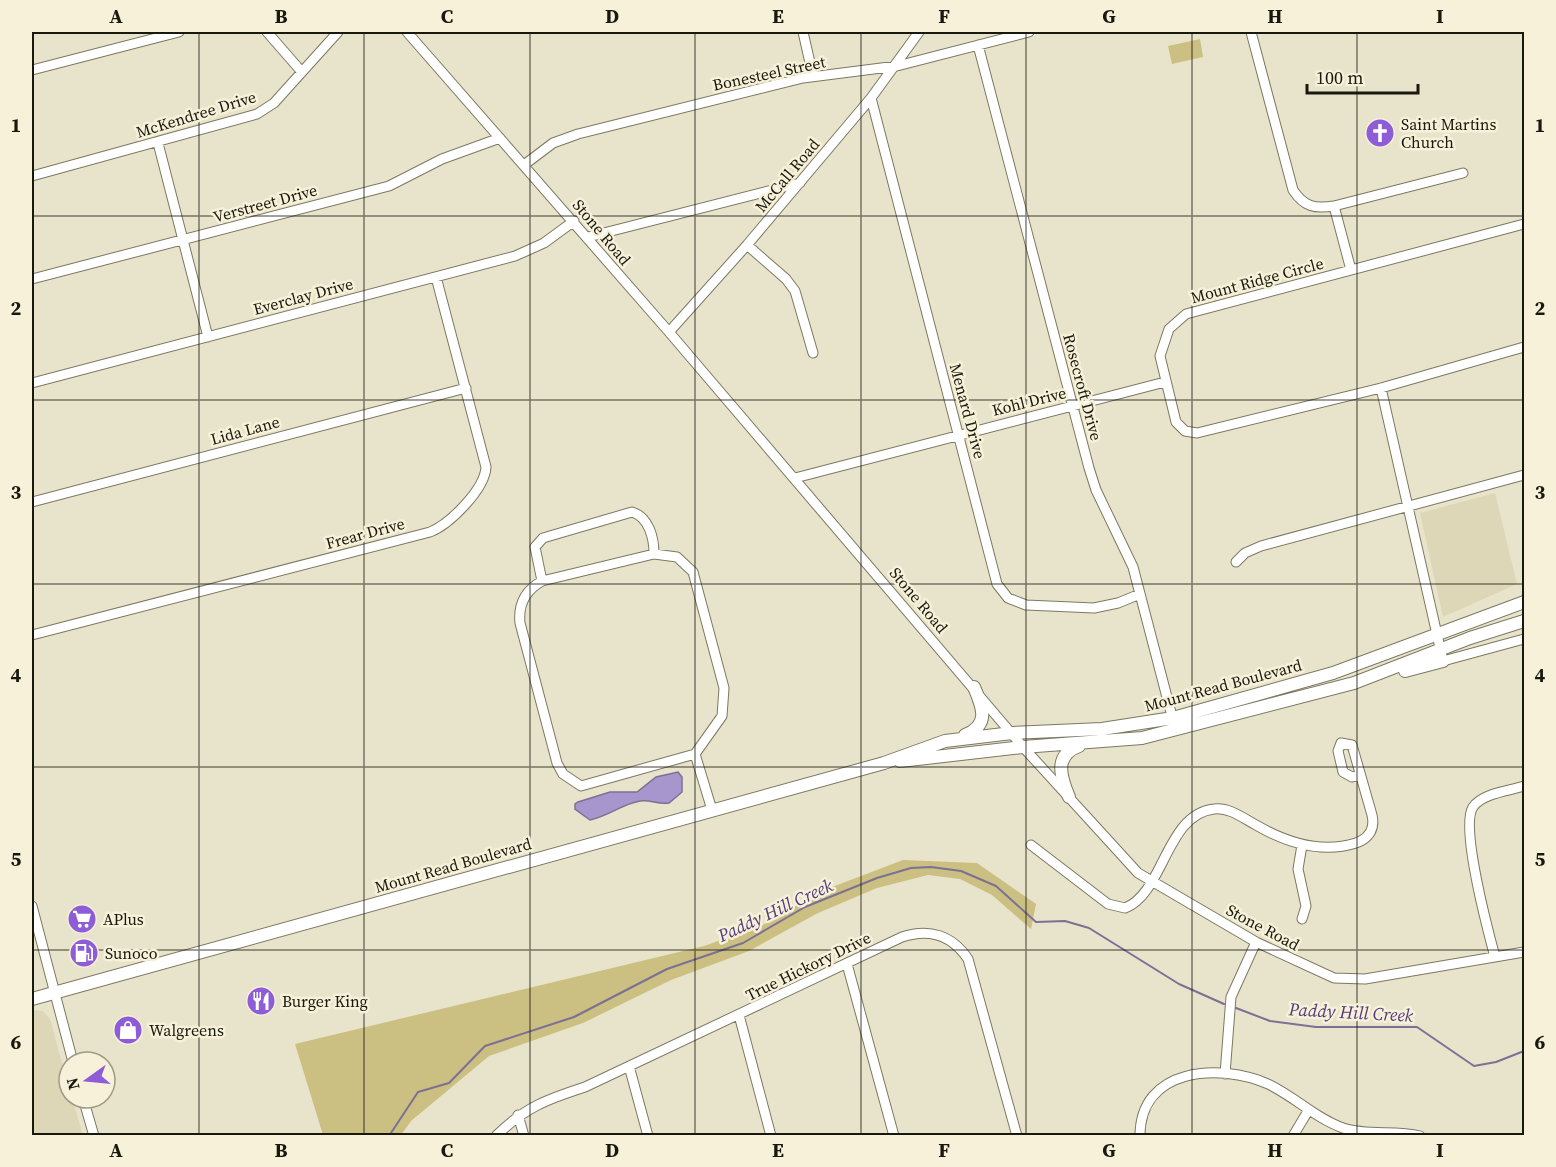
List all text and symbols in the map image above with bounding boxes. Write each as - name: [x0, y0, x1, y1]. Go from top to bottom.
- text: A: [109, 2, 123, 30]
- text: B: [274, 2, 288, 30]
- text: C: [441, 2, 453, 30]
- text: D: [605, 2, 619, 30]
- text: E: [772, 2, 784, 30]
- text: F: [938, 2, 950, 30]
- text: G: [1102, 2, 1116, 30]
- text: H: [1267, 2, 1283, 30]
- text: I: [1436, 2, 1444, 30]
- street label: Bonesteel Street: [711, 50, 828, 96]
- scale bar: [1307, 57, 1418, 95]
- text: 100 m: [1316, 65, 1363, 90]
- street label: McKendree Drive: [133, 85, 259, 143]
- text: 1: [11, 111, 21, 139]
- text: 1: [1535, 111, 1545, 139]
- place label: Saint Martins Church: [1401, 113, 1497, 153]
- church icon: Saint Martins Church: [1364, 117, 1396, 149]
- street label: McCall Road: [750, 134, 824, 216]
- street label: Verstreet Drive: [210, 179, 320, 227]
- street label: Stone Road: [568, 194, 636, 270]
- street label: Mount Ridge Circle: [1188, 252, 1326, 308]
- street label: Everclay Drive: [251, 272, 355, 320]
- text: 2: [11, 294, 22, 322]
- text: 2: [1535, 294, 1546, 322]
- street label: Rosecroft Drive: [1058, 331, 1108, 443]
- street label: Menard Drive: [945, 361, 991, 461]
- street label: Kohl Drive: [990, 381, 1068, 421]
- street label: Lida Lane: [208, 410, 282, 450]
- text: 3: [11, 478, 22, 506]
- text: 3: [1535, 478, 1546, 506]
- street label: Frear Drive: [323, 512, 407, 554]
- street label: Stone Road: [885, 562, 953, 638]
- street label: Mount Read Boulevard: [1142, 653, 1304, 717]
- text: 4: [11, 661, 22, 689]
- text: 4: [1535, 661, 1546, 689]
- street label: Mount Read Boulevard: [372, 832, 534, 898]
- text: 5: [11, 845, 22, 873]
- text: 5: [1535, 845, 1546, 873]
- water label: Paddy Hill Creek: [712, 872, 837, 948]
- street label: Stone Road: [1223, 899, 1303, 955]
- supermarket icon: APlus: [66, 903, 98, 935]
- place label: APlus: [103, 908, 144, 930]
- street label: True Hickory Drive: [742, 926, 874, 1006]
- fuel station icon: Sunoco: [68, 937, 100, 969]
- place label: Sunoco: [105, 942, 158, 964]
- restaurant icon: Burger King: [245, 985, 277, 1017]
- place label: Burger King: [282, 990, 368, 1012]
- water label: Paddy Hill Creek: [1287, 996, 1414, 1028]
- shop icon: Walgreens: [112, 1014, 144, 1046]
- place label: Walgreens: [149, 1019, 224, 1041]
- text: 6: [11, 1028, 22, 1056]
- text: 6: [1535, 1028, 1546, 1056]
- north arrow: [57, 1050, 117, 1110]
- text: N: [60, 1075, 85, 1092]
- text: A: [109, 1136, 123, 1164]
- text: B: [274, 1136, 288, 1164]
- text: C: [441, 1136, 453, 1164]
- text: D: [605, 1136, 619, 1164]
- text: E: [772, 1136, 784, 1164]
- text: F: [938, 1136, 950, 1164]
- text: G: [1102, 1136, 1116, 1164]
- text: H: [1267, 1136, 1283, 1164]
- text: I: [1436, 1136, 1444, 1164]

